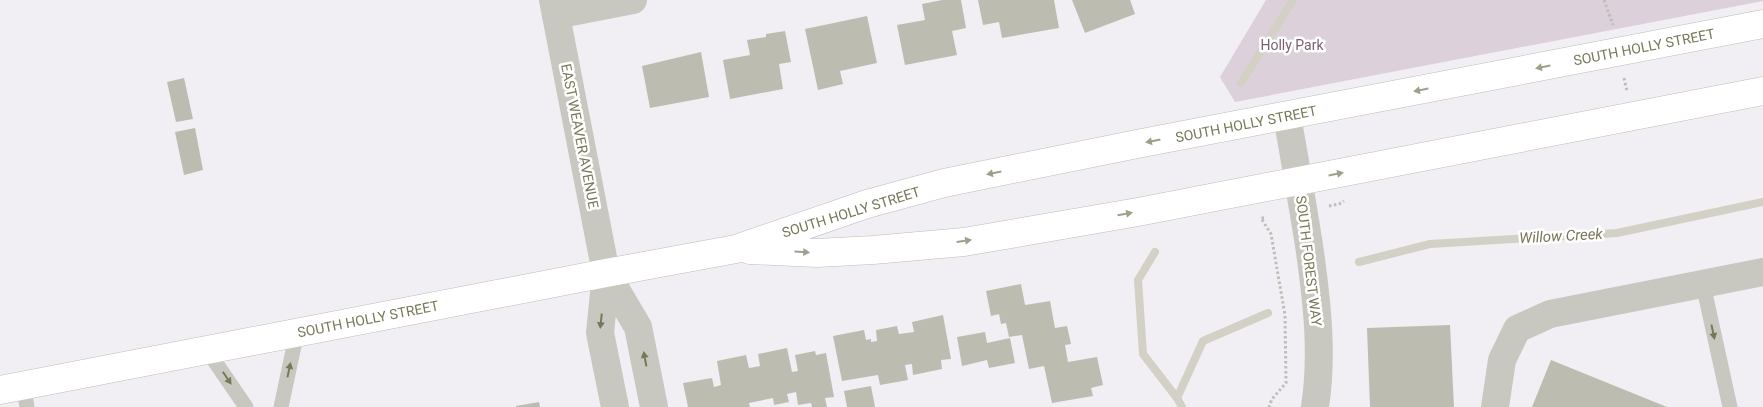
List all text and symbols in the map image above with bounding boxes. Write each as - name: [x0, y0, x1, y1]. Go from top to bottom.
- street label: SOUTH HOLLY STREET: [1572, 25, 1717, 69]
- park label: Holly Park: [1260, 37, 1324, 53]
- street label: EAST WEAVER AVENUE: [558, 62, 602, 210]
- one-way arrow: [1535, 63, 1551, 71]
- one-way arrow: [1413, 87, 1429, 95]
- street label: SOUTH HOLLY STREET: [1174, 102, 1319, 146]
- one-way arrow: [1145, 138, 1161, 146]
- one-way arrow: [985, 170, 1001, 178]
- one-way arrow: [1328, 170, 1344, 178]
- street label: SOUTH HOLLY STREET: [780, 183, 923, 241]
- street label: SOUTH FOREST WAY: [1293, 195, 1325, 328]
- one-way arrow: [1117, 210, 1133, 218]
- water label: Willow Creek: [1519, 225, 1604, 247]
- one-way arrow: [957, 237, 973, 245]
- one-way arrow: [795, 249, 811, 257]
- street label: SOUTH HOLLY STREET: [296, 297, 441, 341]
- one-way arrow: [597, 314, 605, 330]
- one-way arrow: [1709, 324, 1717, 339]
- one-way arrow: [640, 351, 648, 367]
- one-way arrow: [285, 362, 293, 377]
- one-way arrow: [222, 372, 232, 385]

